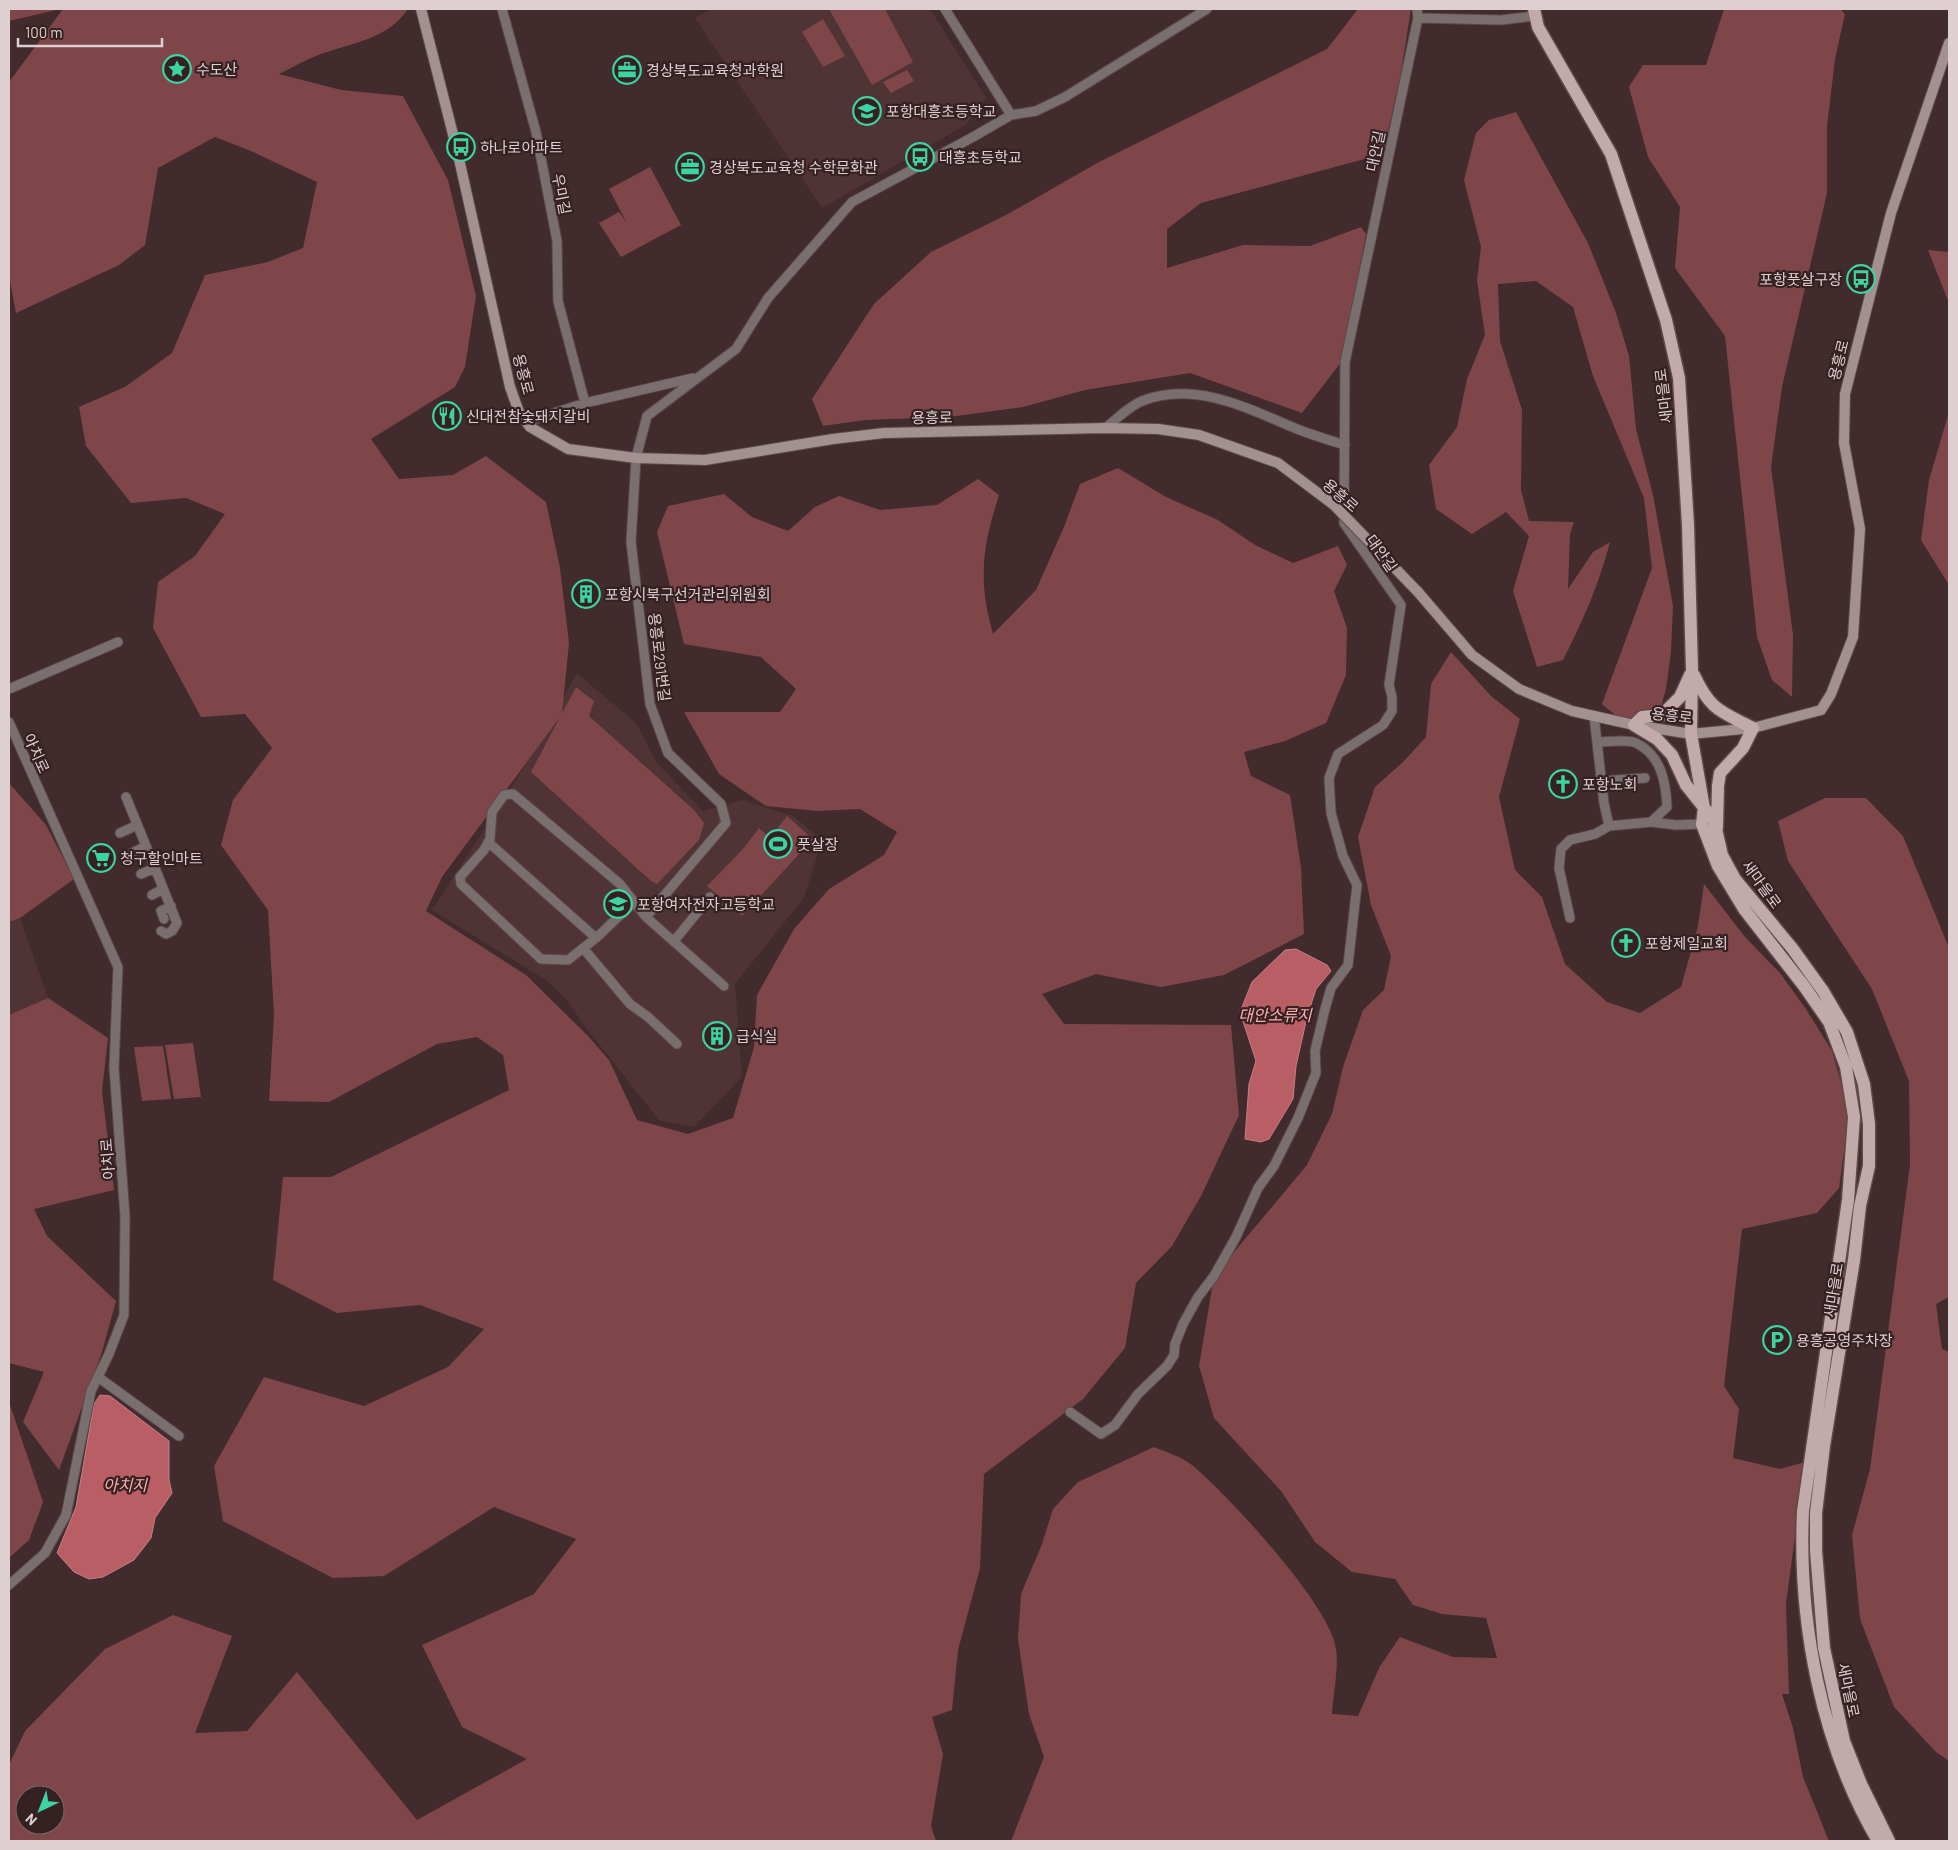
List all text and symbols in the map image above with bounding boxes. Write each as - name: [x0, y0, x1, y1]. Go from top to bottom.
- scale bar: [18, 15, 161, 47]
- text: 100 m: [25, 23, 63, 41]
- place icon: 수도산: [162, 54, 192, 84]
- office icon: 경상북도교육청과학원: [612, 55, 642, 85]
- place label: 수도산: [196, 60, 238, 78]
- place label: 경상북도교육청과학원: [646, 61, 784, 79]
- school or university icon: 포항대흥초등학교: [852, 96, 882, 126]
- place label: 포항대흥초등학교: [886, 102, 996, 120]
- street label: 대안길: [1362, 129, 1388, 173]
- bus stop icon: 하나로아파트: [446, 132, 476, 162]
- place label: 하나로아파트: [480, 138, 563, 156]
- bus stop icon: 대흥초등학교: [905, 142, 935, 172]
- place label: 대흥초등학교: [939, 148, 1022, 166]
- office icon: 경상북도교육청 수학문화관: [675, 152, 705, 182]
- place label: 경상북도교육청 수학문화관: [709, 158, 878, 176]
- street label: 우미길: [549, 172, 575, 216]
- bus stop icon: 포항풋살구장: [1846, 264, 1876, 294]
- place label: 포항풋살구장: [1759, 270, 1842, 288]
- street label: 용흥로: [1824, 338, 1852, 382]
- street label: 용흥로: [510, 352, 538, 396]
- street label: 새마을로: [1651, 368, 1675, 424]
- restaurant icon: 신대전참숯돼지갈비: [432, 401, 462, 431]
- place label: 신대전참숯돼지갈비: [466, 407, 590, 425]
- street label: 용흥로: [911, 408, 953, 426]
- street label: 용흥로: [1319, 475, 1363, 515]
- street label: 대안길: [1363, 531, 1401, 575]
- building icon: 포항시북구선거관리위원회: [571, 579, 601, 609]
- place label: 포항시북구선거관리위원회: [605, 585, 771, 603]
- street label: 용흥로291번길: [646, 611, 674, 703]
- street label: 용흥로: [1650, 704, 1694, 726]
- street label: 아치로: [20, 730, 54, 776]
- church icon: 포항노회: [1548, 769, 1578, 799]
- place label: 포항노회: [1582, 775, 1637, 793]
- sports icon: 풋살장: [763, 829, 793, 859]
- place label: 풋살장: [797, 835, 839, 853]
- supermarket icon: 청구할인마트: [86, 843, 116, 873]
- place label: 청구할인마트: [120, 849, 203, 867]
- street label: 새마을로: [1738, 856, 1786, 912]
- school or university icon: 포항여자전자고등학교: [603, 889, 633, 919]
- place label: 포항여자전자고등학교: [637, 895, 775, 913]
- church icon: 포항제일교회: [1611, 928, 1641, 958]
- place label: 포항제일교회: [1645, 934, 1728, 952]
- water label: 대안소류지: [1238, 1005, 1313, 1024]
- building icon: 급식실: [702, 1021, 732, 1051]
- place label: 급식실: [736, 1027, 777, 1045]
- street label: 아치로: [97, 1138, 117, 1180]
- street label: 새마을로: [1820, 1261, 1846, 1319]
- parking icon: 용흥공영주차장: [1762, 1325, 1792, 1355]
- place label: 용흥공영주차장: [1796, 1331, 1893, 1349]
- water label: 아치지: [103, 1475, 148, 1494]
- street label: 새마을로: [1834, 1661, 1864, 1719]
- north arrow: [15, 1785, 65, 1835]
- text: N: [22, 1810, 40, 1829]

